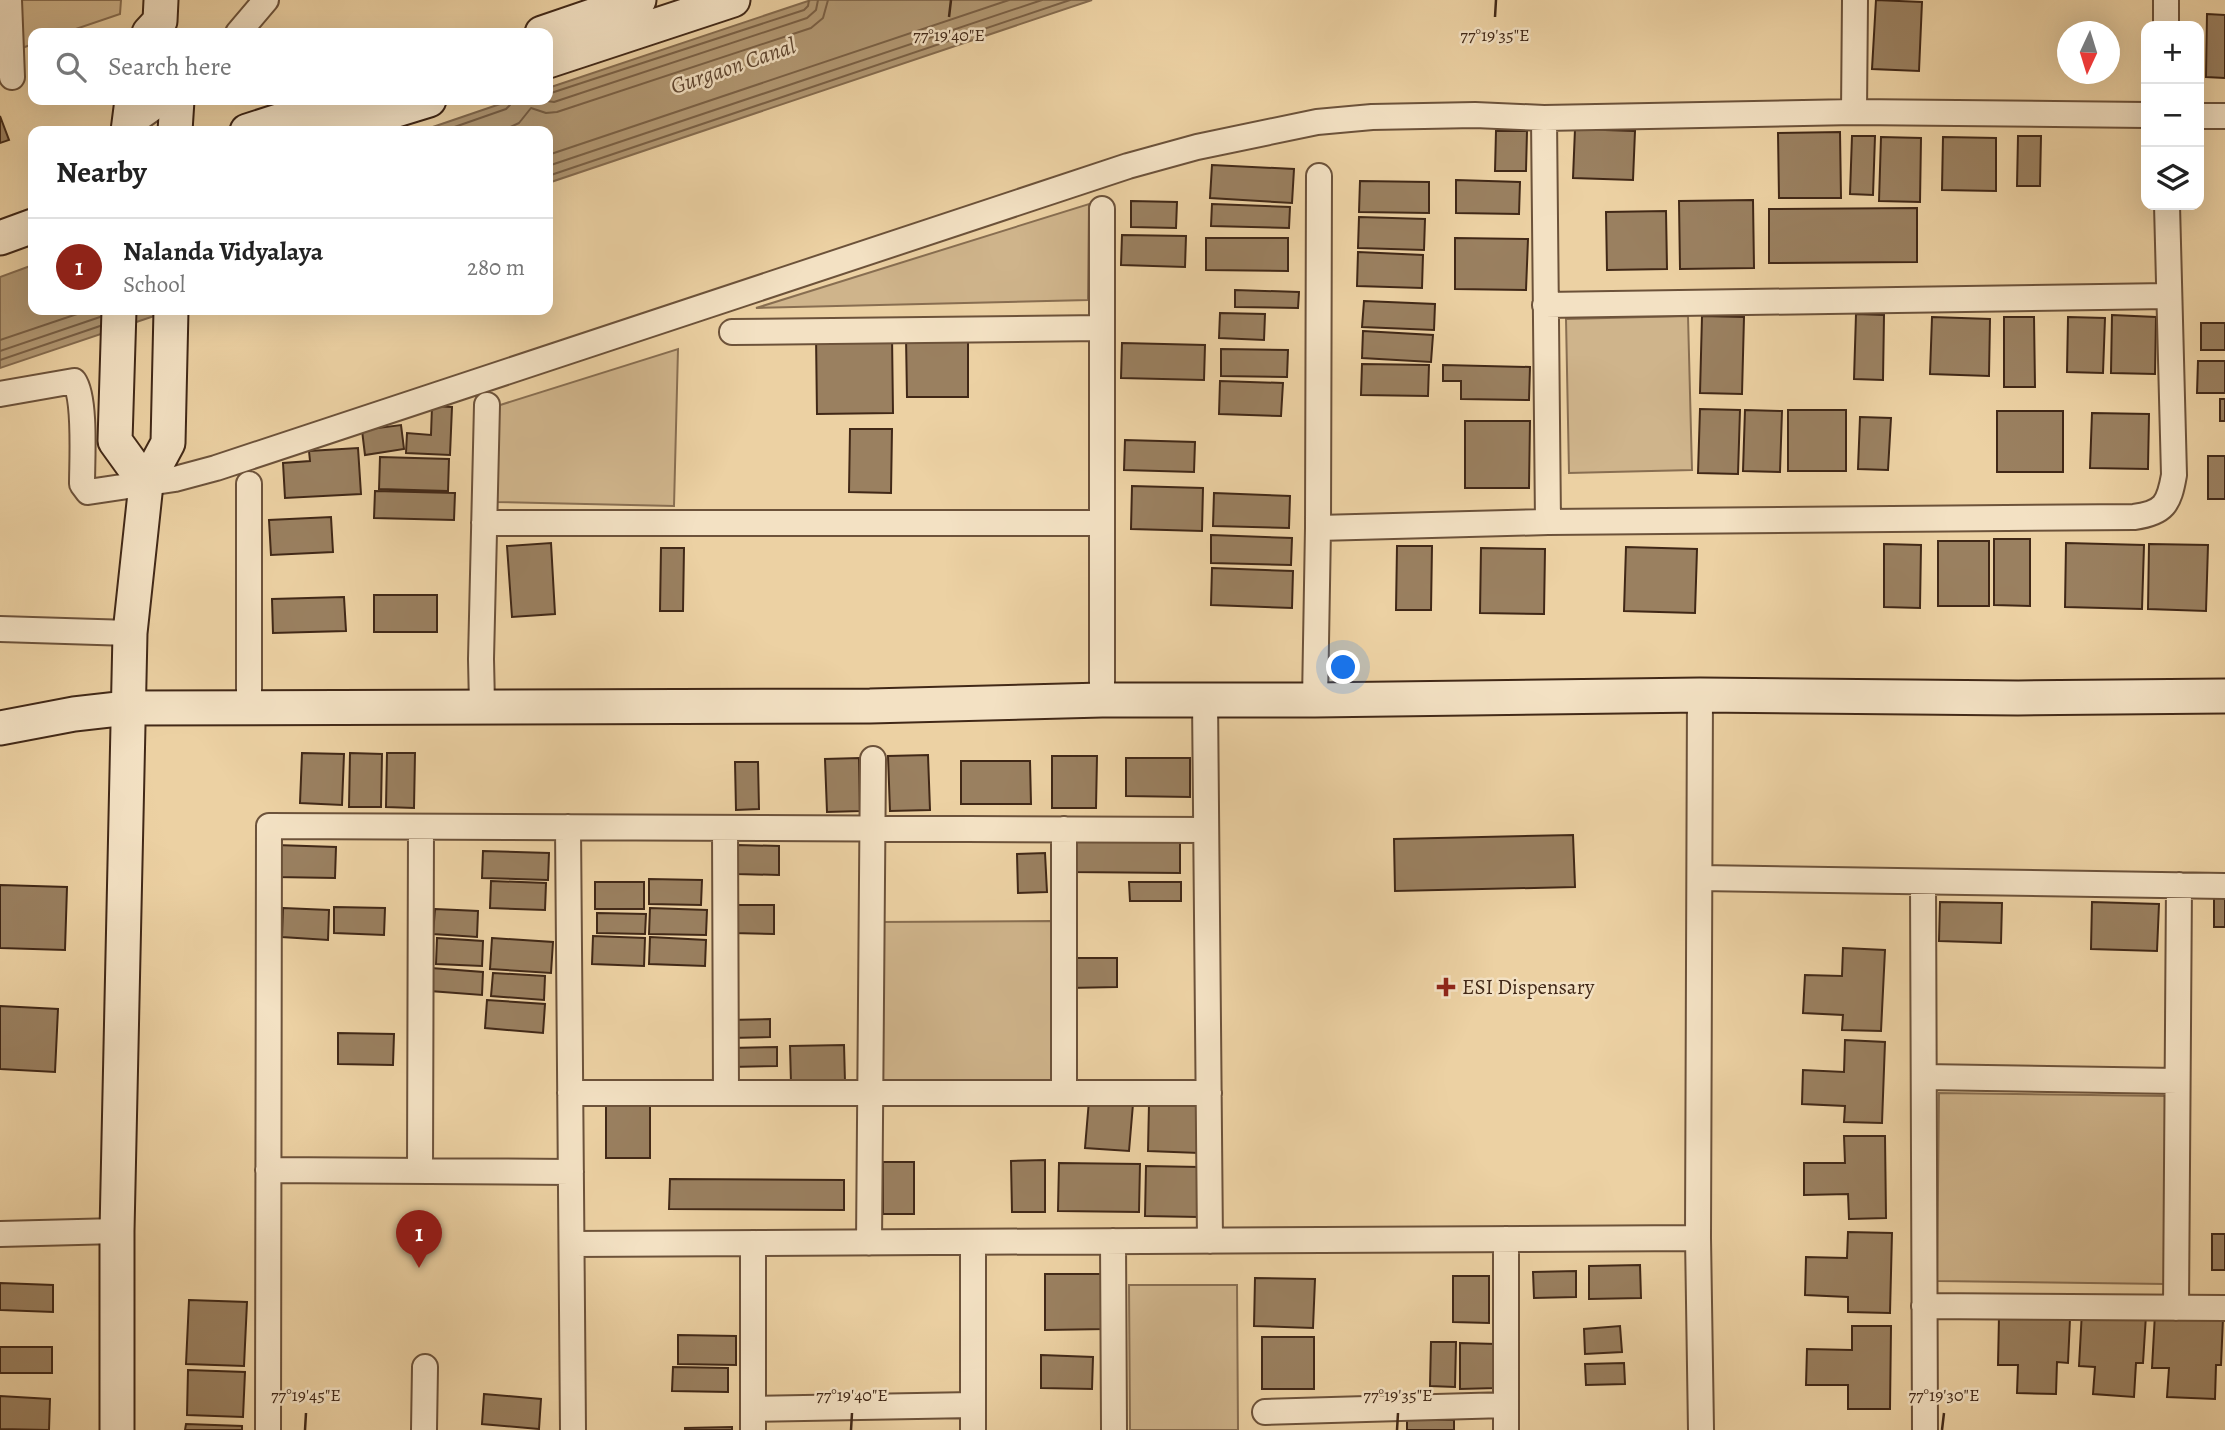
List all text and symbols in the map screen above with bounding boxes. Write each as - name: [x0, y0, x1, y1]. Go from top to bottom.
- north arrow: [2057, 21, 2120, 84]
- map controls: [2141, 21, 2204, 210]
- button: +: [2141, 21, 2204, 84]
- text: 77°19'40"E: [913, 23, 985, 47]
- text: 77°19'35"E: [1460, 23, 1530, 47]
- search box: [28, 28, 553, 105]
- water label: Gurgaon Canal: [666, 30, 800, 102]
- icon: search: [52, 48, 90, 86]
- text: Search here: [108, 49, 232, 84]
- button: −: [2141, 84, 2204, 147]
- button: layers: [2141, 147, 2204, 210]
- text: Nearby: [56, 152, 147, 192]
- text: Nalanda Vidyalaya: [123, 234, 323, 269]
- text: 1: [75, 252, 83, 283]
- text: 280 m: [467, 252, 525, 283]
- text: School: [123, 269, 185, 300]
- your location: [1326, 650, 1360, 684]
- place label: ESI Dispensary: [1462, 973, 1595, 1001]
- marker: ESI Dispensary: [1436, 977, 1456, 997]
- pin: 1: [396, 1210, 442, 1268]
- text: 77°19'45"E: [271, 1383, 341, 1407]
- text: 77°19'40"E: [816, 1383, 888, 1407]
- text: 77°19'35"E: [1363, 1383, 1433, 1407]
- text: 77°19'30"E: [1908, 1383, 1980, 1407]

